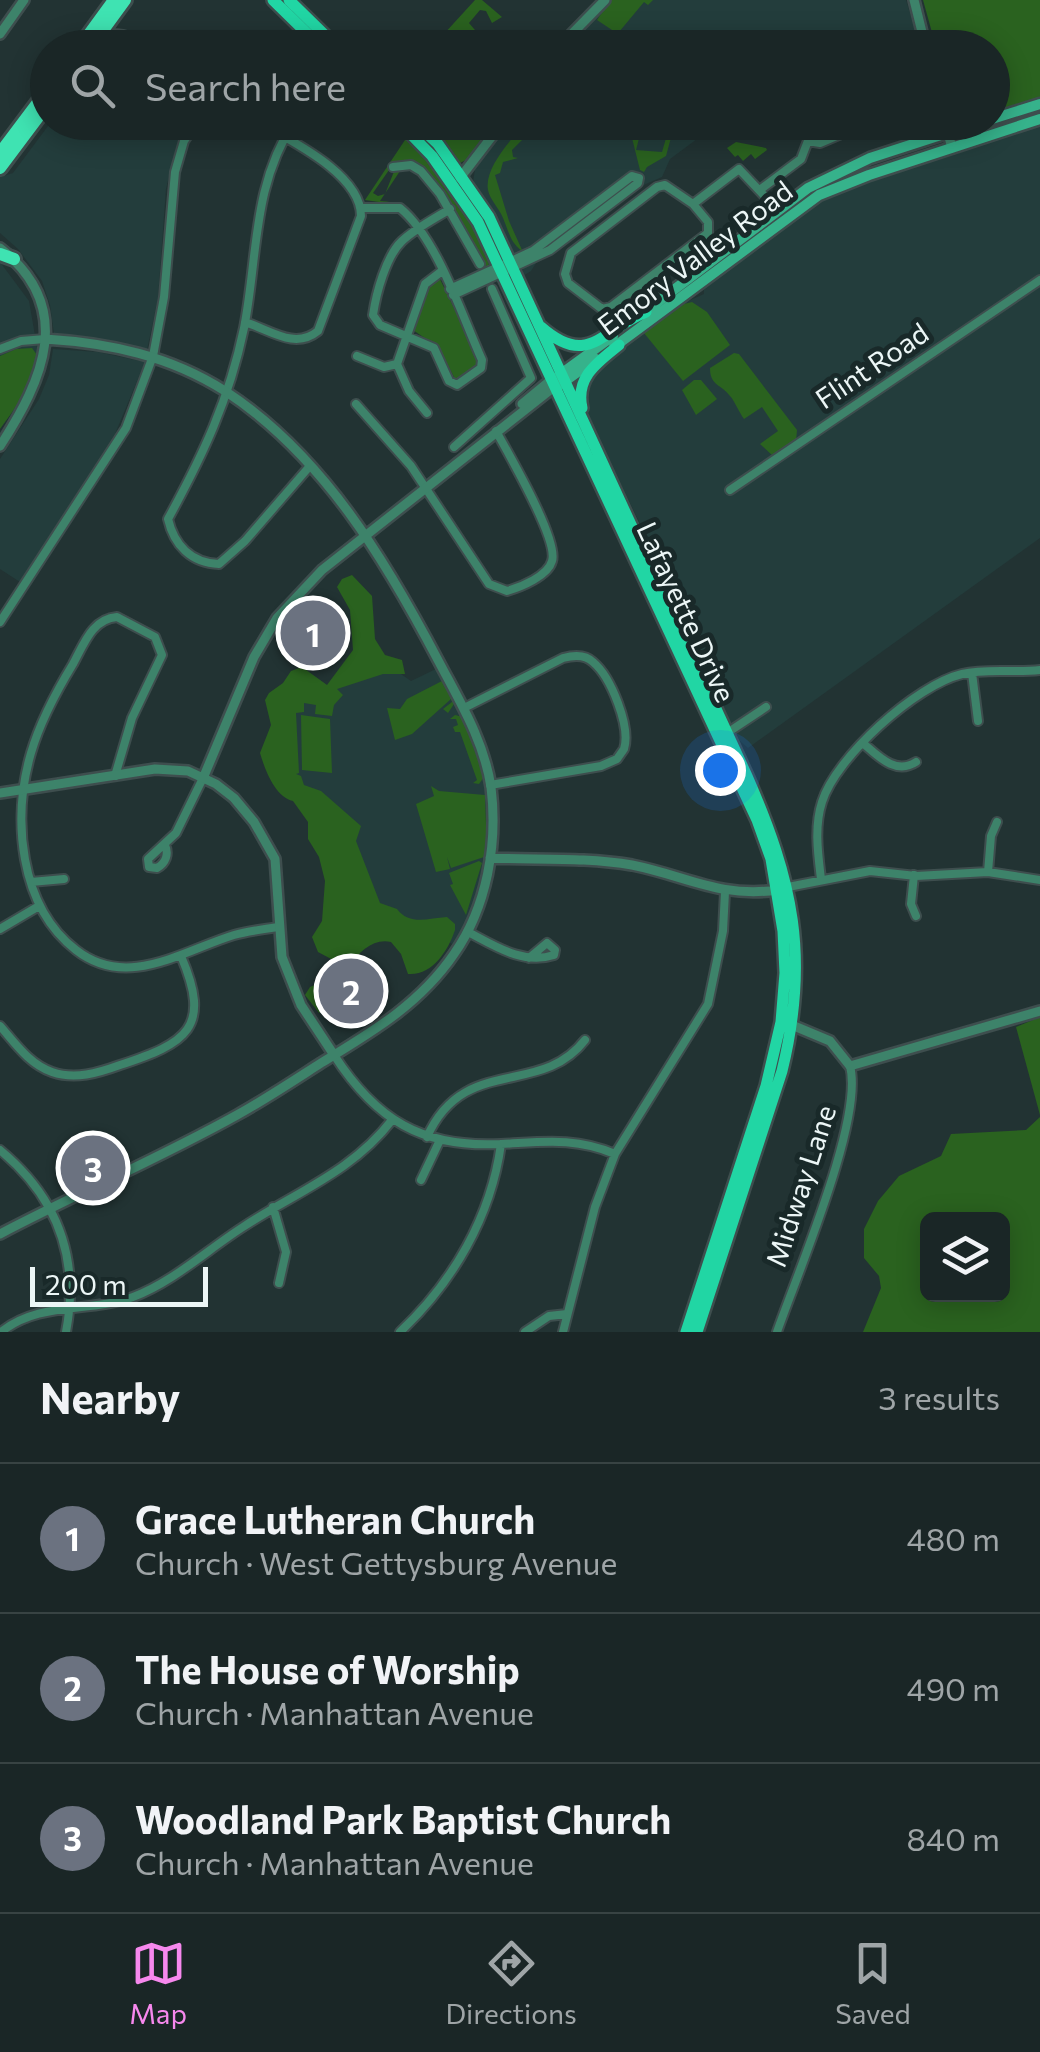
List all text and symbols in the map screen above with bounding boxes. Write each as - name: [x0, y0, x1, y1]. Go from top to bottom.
- search box: [30, 30, 1010, 140]
- icon: search: [65, 58, 120, 113]
- text: Search here: [145, 62, 346, 109]
- street label: Emory Valley Road: [590, 173, 799, 342]
- street label: Flint Road: [809, 315, 934, 415]
- street label: Lafayette Drive: [630, 516, 743, 707]
- pin: 1: [280, 596, 346, 670]
- your location: [695, 745, 746, 796]
- pin: 2: [318, 954, 384, 1028]
- street label: Midway Lane: [758, 1101, 842, 1271]
- pin: 3: [61, 1130, 126, 1206]
- map controls: [920, 1212, 1010, 1302]
- button: layers: [920, 1212, 1010, 1302]
- scale bar: [30, 1262, 208, 1306]
- text: 200 m: [45, 1267, 127, 1301]
- text: Nearby: [40, 1371, 180, 1423]
- text: 3 results: [878, 1377, 1000, 1417]
- text: Grace Lutheran Church: [135, 1495, 535, 1542]
- text: 1: [65, 1518, 80, 1558]
- text: 480 m: [906, 1518, 1000, 1558]
- text: Church · West Gettysburg Avenue: [135, 1542, 617, 1582]
- text: The House of Worship: [135, 1645, 520, 1692]
- text: 2: [63, 1668, 82, 1708]
- text: 490 m: [906, 1668, 1000, 1708]
- text: Church · Manhattan Avenue: [135, 1692, 534, 1732]
- text: Woodland Park Baptist Church: [135, 1795, 671, 1842]
- text: 3: [63, 1818, 82, 1858]
- text: 840 m: [906, 1818, 1000, 1858]
- text: Church · Manhattan Avenue: [135, 1842, 534, 1882]
- tab: Map: [129, 1936, 187, 2030]
- tab: Directions: [445, 1936, 577, 2030]
- tab: Saved: [835, 1936, 911, 2030]

